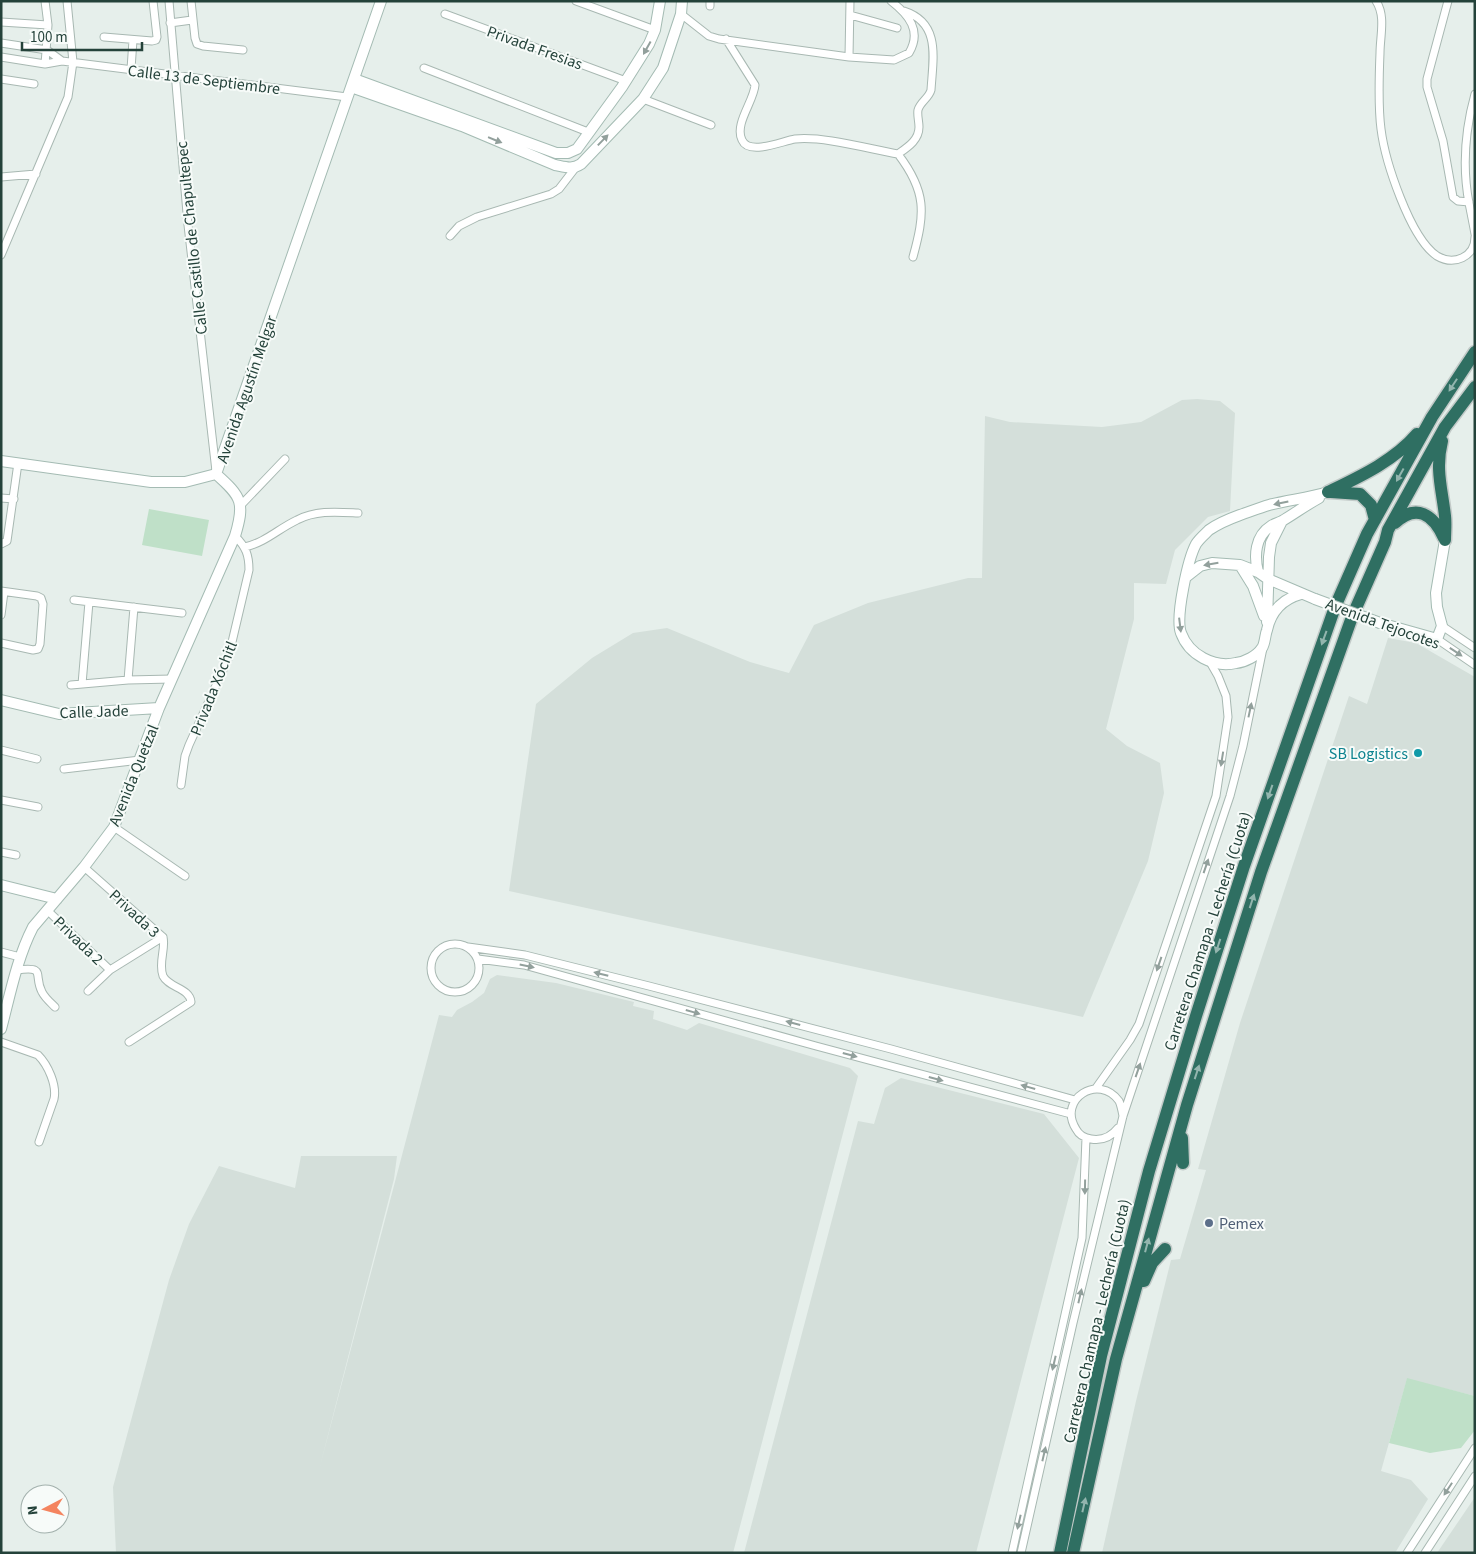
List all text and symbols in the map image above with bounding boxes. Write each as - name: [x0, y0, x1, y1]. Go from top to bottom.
- scale bar: [22, 20, 142, 52]
- street label: Privada Fresias: [484, 20, 586, 76]
- text: 100 m: [30, 27, 68, 48]
- one-way arrow: [643, 40, 651, 55]
- street label: Calle 13 de Septiembre: [126, 60, 281, 100]
- one-way arrow: [597, 134, 609, 146]
- one-way arrow: [488, 136, 503, 144]
- street label: Calle Castillo de Chapultepec: [171, 140, 213, 336]
- street label: Avenida Agustín Melgar: [211, 312, 283, 466]
- one-way arrow: [1448, 378, 1458, 391]
- one-way arrow: [1396, 468, 1404, 483]
- one-way arrow: [1273, 499, 1288, 507]
- one-way arrow: [1202, 561, 1218, 569]
- street label: Avenida Tejocotes: [1323, 593, 1443, 655]
- one-way arrow: [1176, 617, 1184, 633]
- one-way arrow: [1320, 631, 1328, 646]
- street label: Privada Xóchitl: [185, 638, 243, 739]
- one-way arrow: [1449, 647, 1462, 657]
- street label: Calle Jade: [59, 700, 129, 724]
- one-way arrow: [1246, 702, 1254, 717]
- street label: Avenida Quetzal: [104, 721, 164, 829]
- place label: SB Logistics: [1329, 743, 1408, 765]
- marker: SB Logistics: [1412, 747, 1424, 759]
- one-way arrow: [1217, 751, 1225, 767]
- one-way arrow: [1266, 784, 1273, 799]
- street label: Carretera Chamapa - Lechería (Cuota): [1159, 809, 1257, 1054]
- one-way arrow: [1203, 859, 1211, 874]
- street label: Privada 3: [104, 885, 164, 943]
- one-way arrow: [1248, 893, 1256, 908]
- street label: Privada 2: [48, 911, 108, 970]
- one-way arrow: [1214, 938, 1222, 953]
- one-way arrow: [1155, 957, 1162, 972]
- one-way arrow: [519, 963, 535, 971]
- one-way arrow: [594, 970, 609, 978]
- one-way arrow: [686, 1008, 701, 1016]
- one-way arrow: [786, 1019, 801, 1027]
- one-way arrow: [842, 1052, 857, 1060]
- one-way arrow: [1134, 1062, 1142, 1077]
- one-way arrow: [1194, 1065, 1201, 1080]
- one-way arrow: [929, 1075, 944, 1083]
- one-way arrow: [1020, 1083, 1036, 1091]
- one-way arrow: [1081, 1179, 1089, 1195]
- street label: Carretera Chamapa - Lechería (Cuota): [1058, 1197, 1136, 1445]
- place label: Pemex: [1219, 1213, 1264, 1235]
- marker: Pemex: [1203, 1217, 1215, 1229]
- one-way arrow: [1144, 1238, 1152, 1253]
- one-way arrow: [1076, 1288, 1084, 1303]
- one-way arrow: [1050, 1356, 1058, 1371]
- one-way arrow: [1040, 1446, 1048, 1462]
- one-way arrow: [1444, 1483, 1453, 1496]
- north arrow: [20, 1484, 70, 1534]
- one-way arrow: [1080, 1498, 1088, 1513]
- text: N: [23, 1505, 43, 1516]
- one-way arrow: [1015, 1514, 1023, 1529]

